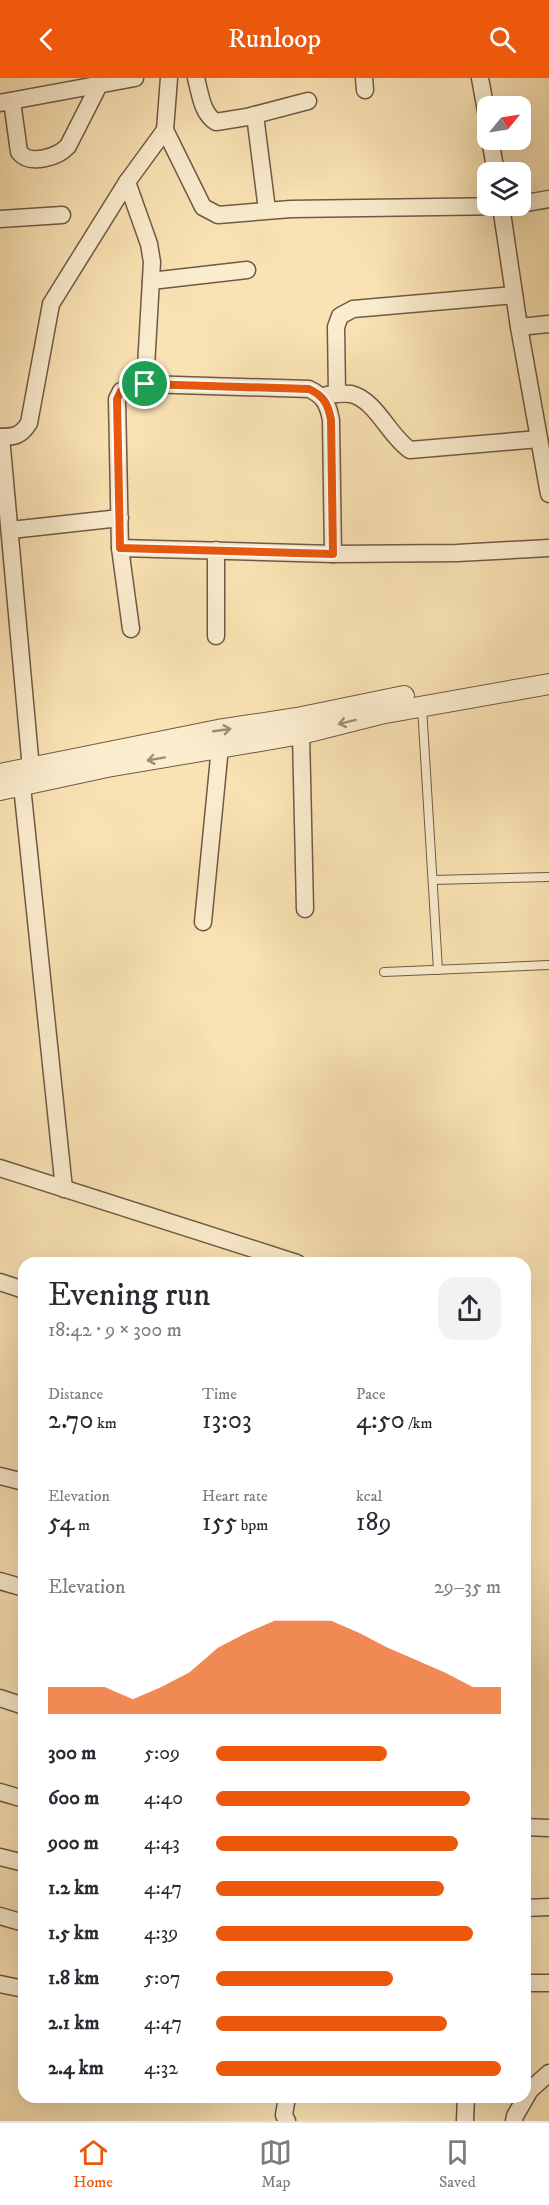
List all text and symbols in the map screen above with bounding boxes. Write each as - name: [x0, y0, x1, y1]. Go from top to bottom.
- text: Runloop: [228, 22, 321, 56]
- icon: back: [30, 23, 63, 56]
- icon: search: [486, 23, 519, 56]
- north arrow: [477, 96, 531, 150]
- map controls: [477, 96, 531, 216]
- button: layers: [477, 162, 531, 216]
- pin: [119, 358, 170, 409]
- icon: arrive: [128, 367, 161, 400]
- one-way arrow: [338, 717, 357, 729]
- one-way arrow: [212, 725, 232, 736]
- one-way arrow: [146, 753, 166, 764]
- text: Evening run: [48, 1275, 210, 1316]
- button: share: [438, 1277, 501, 1340]
- text: 18:42 · 9 × 300 m: [48, 1318, 182, 1343]
- text: Distance: [48, 1384, 103, 1404]
- text: Time: [202, 1384, 237, 1404]
- text: Pace: [356, 1384, 386, 1404]
- text: 2.70: [48, 1404, 93, 1437]
- text: 13:03: [202, 1404, 252, 1437]
- text: 4:50: [356, 1404, 405, 1437]
- text: km: [93, 1413, 117, 1433]
- text: /km: [405, 1413, 432, 1433]
- text: Elevation: [48, 1486, 110, 1506]
- text: Heart rate: [202, 1486, 268, 1506]
- text: kcal: [356, 1486, 382, 1506]
- text: 54: [48, 1506, 75, 1539]
- text: 155: [202, 1506, 237, 1539]
- text: 189: [356, 1506, 392, 1539]
- text: m: [75, 1515, 90, 1535]
- text: bpm: [237, 1515, 268, 1535]
- text: Elevation: [48, 1575, 125, 1600]
- text: 29–35 m: [434, 1575, 501, 1600]
- text: 300 m: [48, 1741, 96, 1766]
- text: 5:09: [144, 1741, 180, 1766]
- text: 600 m: [48, 1786, 99, 1811]
- text: 4:40: [144, 1786, 183, 1811]
- text: 900 m: [48, 1831, 99, 1856]
- text: 4:43: [144, 1831, 180, 1856]
- text: 1.2 km: [48, 1876, 99, 1901]
- text: 4:47: [144, 1876, 182, 1901]
- text: 1.5 km: [48, 1921, 99, 1946]
- text: 4:39: [144, 1921, 178, 1946]
- text: 1.8 km: [48, 1966, 99, 1991]
- text: 5:07: [144, 1966, 180, 1991]
- text: 2.1 km: [48, 2011, 99, 2036]
- text: 4:47: [144, 2011, 182, 2036]
- text: 2.4 km: [48, 2056, 104, 2081]
- text: 4:32: [144, 2056, 178, 2081]
- tab: Home: [73, 2136, 113, 2192]
- tab: Map: [259, 2136, 292, 2192]
- tab: Saved: [439, 2136, 476, 2192]

